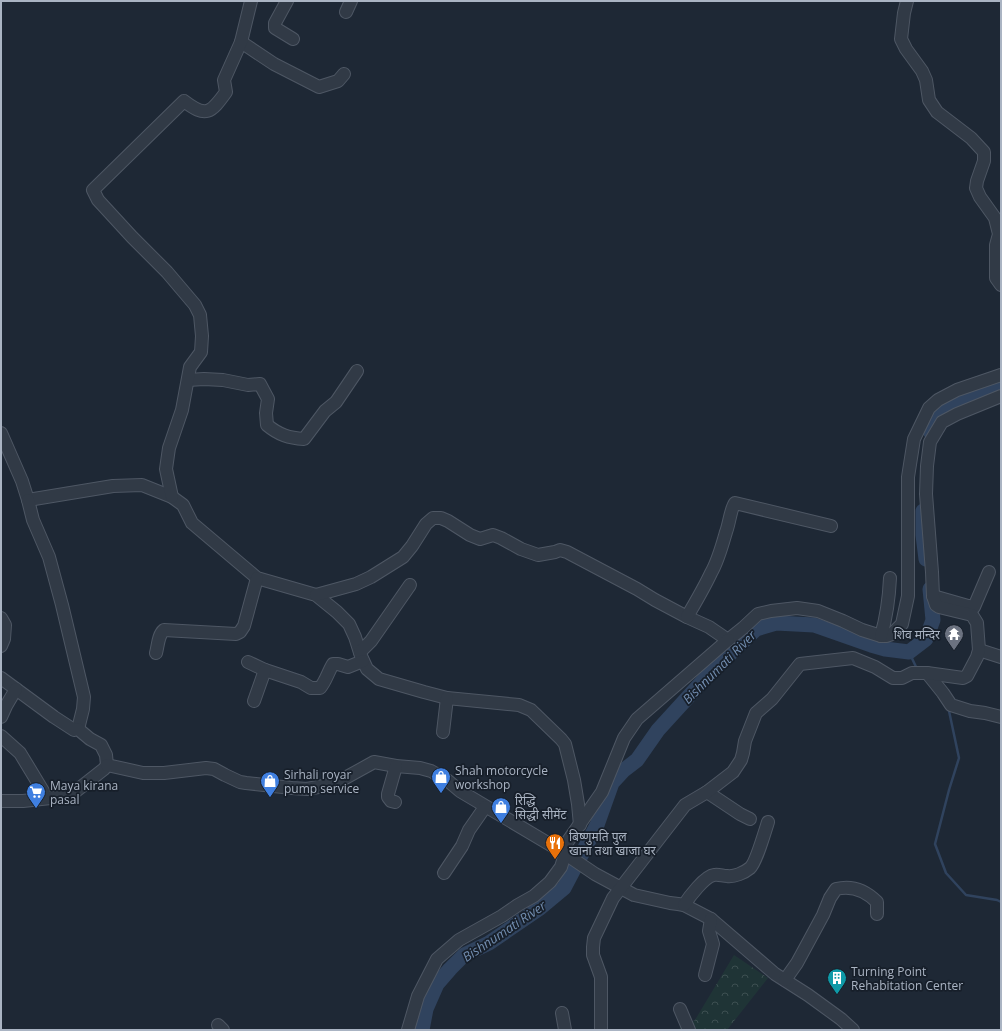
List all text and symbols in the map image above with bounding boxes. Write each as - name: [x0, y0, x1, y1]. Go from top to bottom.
- temple icon: शिव मन्दिर: [943, 623, 965, 651]
- water label: Bishnumati River: [678, 626, 760, 708]
- place label: शिव मन्दिर: [894, 626, 941, 643]
- place label: Shah motorcycle workshop: [455, 762, 548, 793]
- place label: Sirhali royar pump service: [284, 766, 359, 797]
- shop icon: Shah motorcycle workshop: [430, 766, 452, 794]
- shop icon: Sirhali royar pump service: [259, 770, 281, 798]
- place label: Maya kirana pasal: [50, 777, 118, 808]
- supermarket icon: Maya kirana pasal: [25, 781, 47, 809]
- place label: रिद्धि सिद्धी सीमेंट: [515, 792, 567, 823]
- shop icon: रिद्धि सिद्धी सीमेंट: [490, 796, 512, 824]
- place label: बिष्णुमति पुल खाना तथा खाजा घर: [569, 828, 657, 859]
- restaurant icon: बिष्णुमति पुल खाना तथा खाजा घर: [544, 832, 566, 860]
- water label: Bishnumati River: [459, 896, 550, 966]
- place label: Turning Point Rehabitation Center: [851, 963, 963, 994]
- building icon: Turning Point Rehabitation Center: [826, 967, 848, 995]

